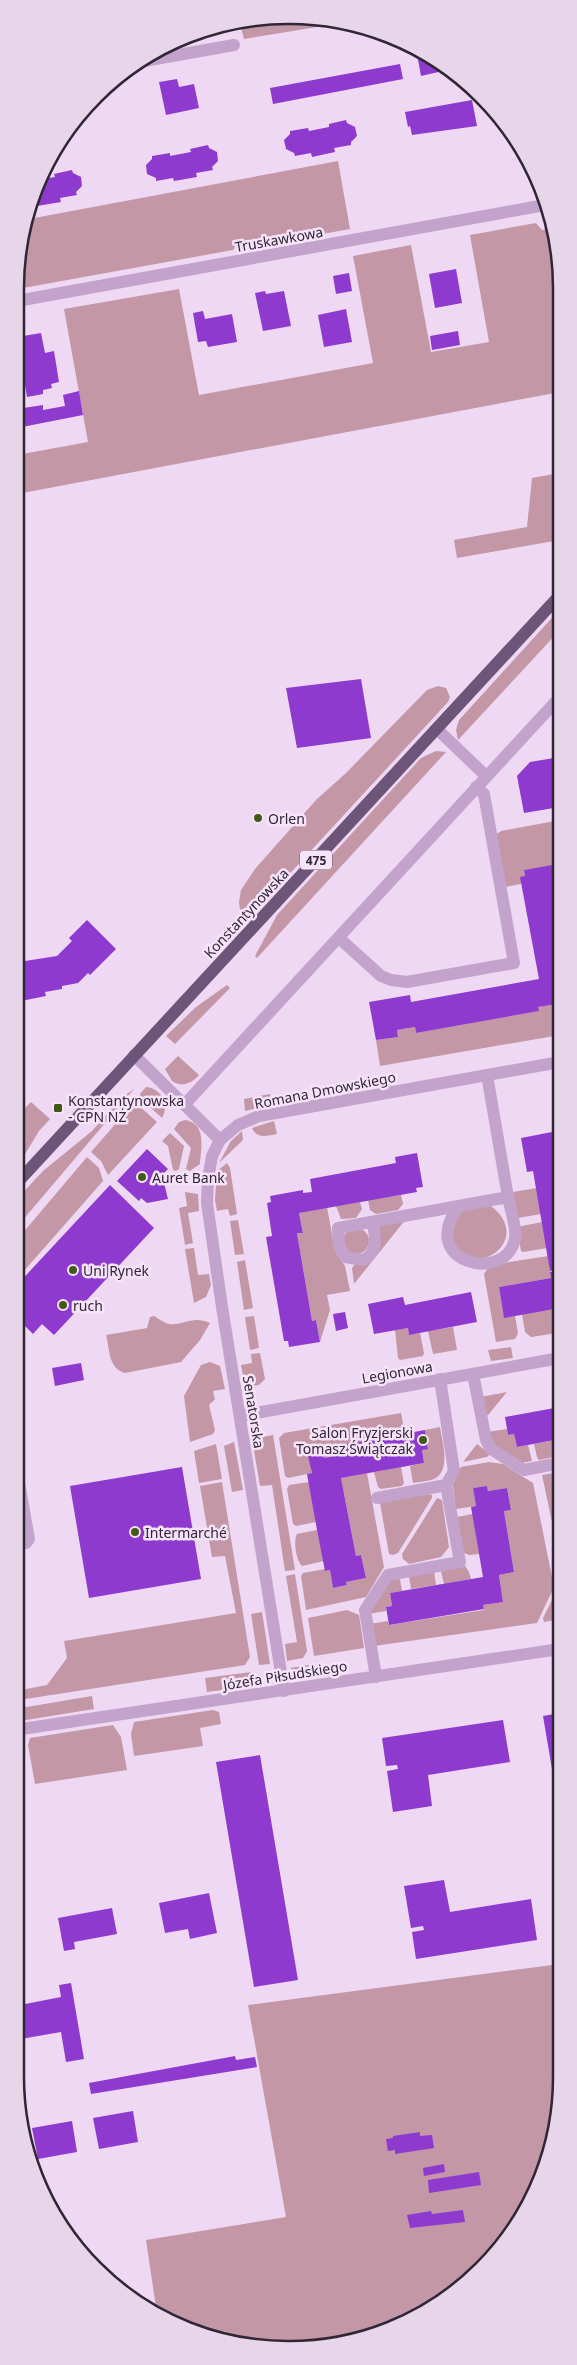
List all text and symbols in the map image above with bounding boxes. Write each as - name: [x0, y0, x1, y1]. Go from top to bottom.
- street label: Truskawkowa: [233, 222, 325, 256]
- place label: Orlen: [268, 809, 305, 828]
- marker: Orlen: [252, 812, 264, 824]
- road number: 475: [300, 850, 332, 870]
- street label: Konstantynowska: [199, 864, 293, 962]
- street label: Romana Dmowskiego: [253, 1067, 397, 1113]
- place label: Konstantynowska - CPN NŻ: [68, 1091, 184, 1126]
- marker: Konstantynowska - CPN NŻ: [52, 1102, 64, 1114]
- place label: Auret Bank: [152, 1168, 225, 1187]
- marker: Auret Bank: [136, 1171, 148, 1183]
- place label: Uni Rynek: [83, 1261, 150, 1280]
- marker: Uni Rynek: [67, 1264, 79, 1276]
- place label: ruch: [73, 1296, 103, 1315]
- marker: ruch: [57, 1299, 69, 1311]
- street label: Legionowa: [360, 1356, 434, 1388]
- street label: Senatorska: [239, 1374, 269, 1450]
- place label: Salon Fryzjerski Tomasz Świątczak: [296, 1423, 414, 1458]
- marker: Salon Fryzjerski Tomasz Świątczak: [417, 1434, 429, 1446]
- place label: Intermarché: [145, 1523, 227, 1542]
- marker: Intermarché: [129, 1526, 141, 1538]
- street label: Józefa Piłsudskiego: [220, 1656, 348, 1695]

